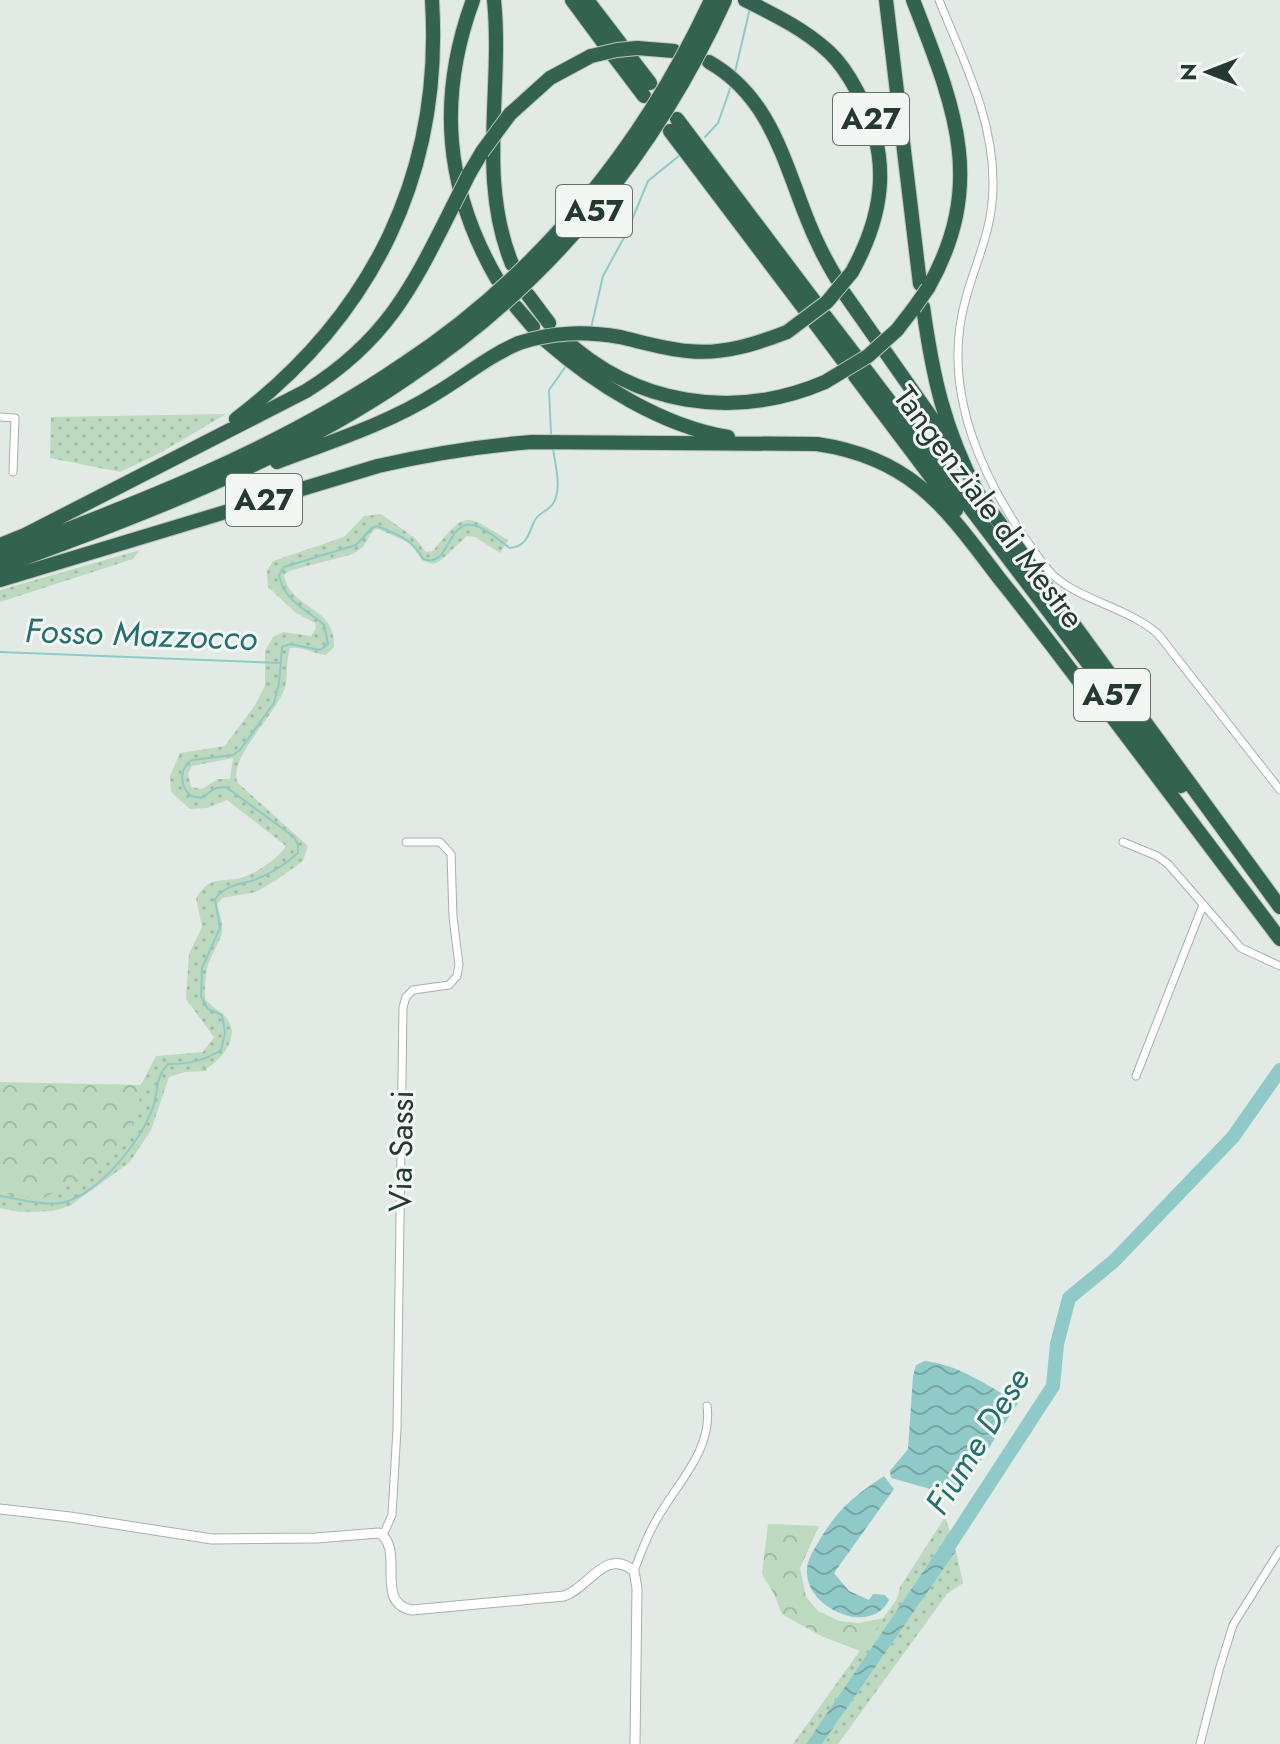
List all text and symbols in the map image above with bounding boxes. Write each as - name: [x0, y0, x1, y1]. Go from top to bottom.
- north arrow: [1168, 32, 1248, 112]
- text: N: [1172, 63, 1204, 81]
- road number: A27: [833, 93, 909, 145]
- road number: A57: [556, 185, 632, 237]
- street label: Tangenziale di Mestre: [882, 376, 1096, 638]
- road number: A27: [226, 474, 302, 526]
- water label: Fosso Mazzocco: [24, 606, 258, 663]
- road number: A57: [1074, 669, 1150, 721]
- street label: Via Sassi: [377, 1090, 425, 1212]
- water label: Fiume Dese: [913, 1358, 1042, 1524]

